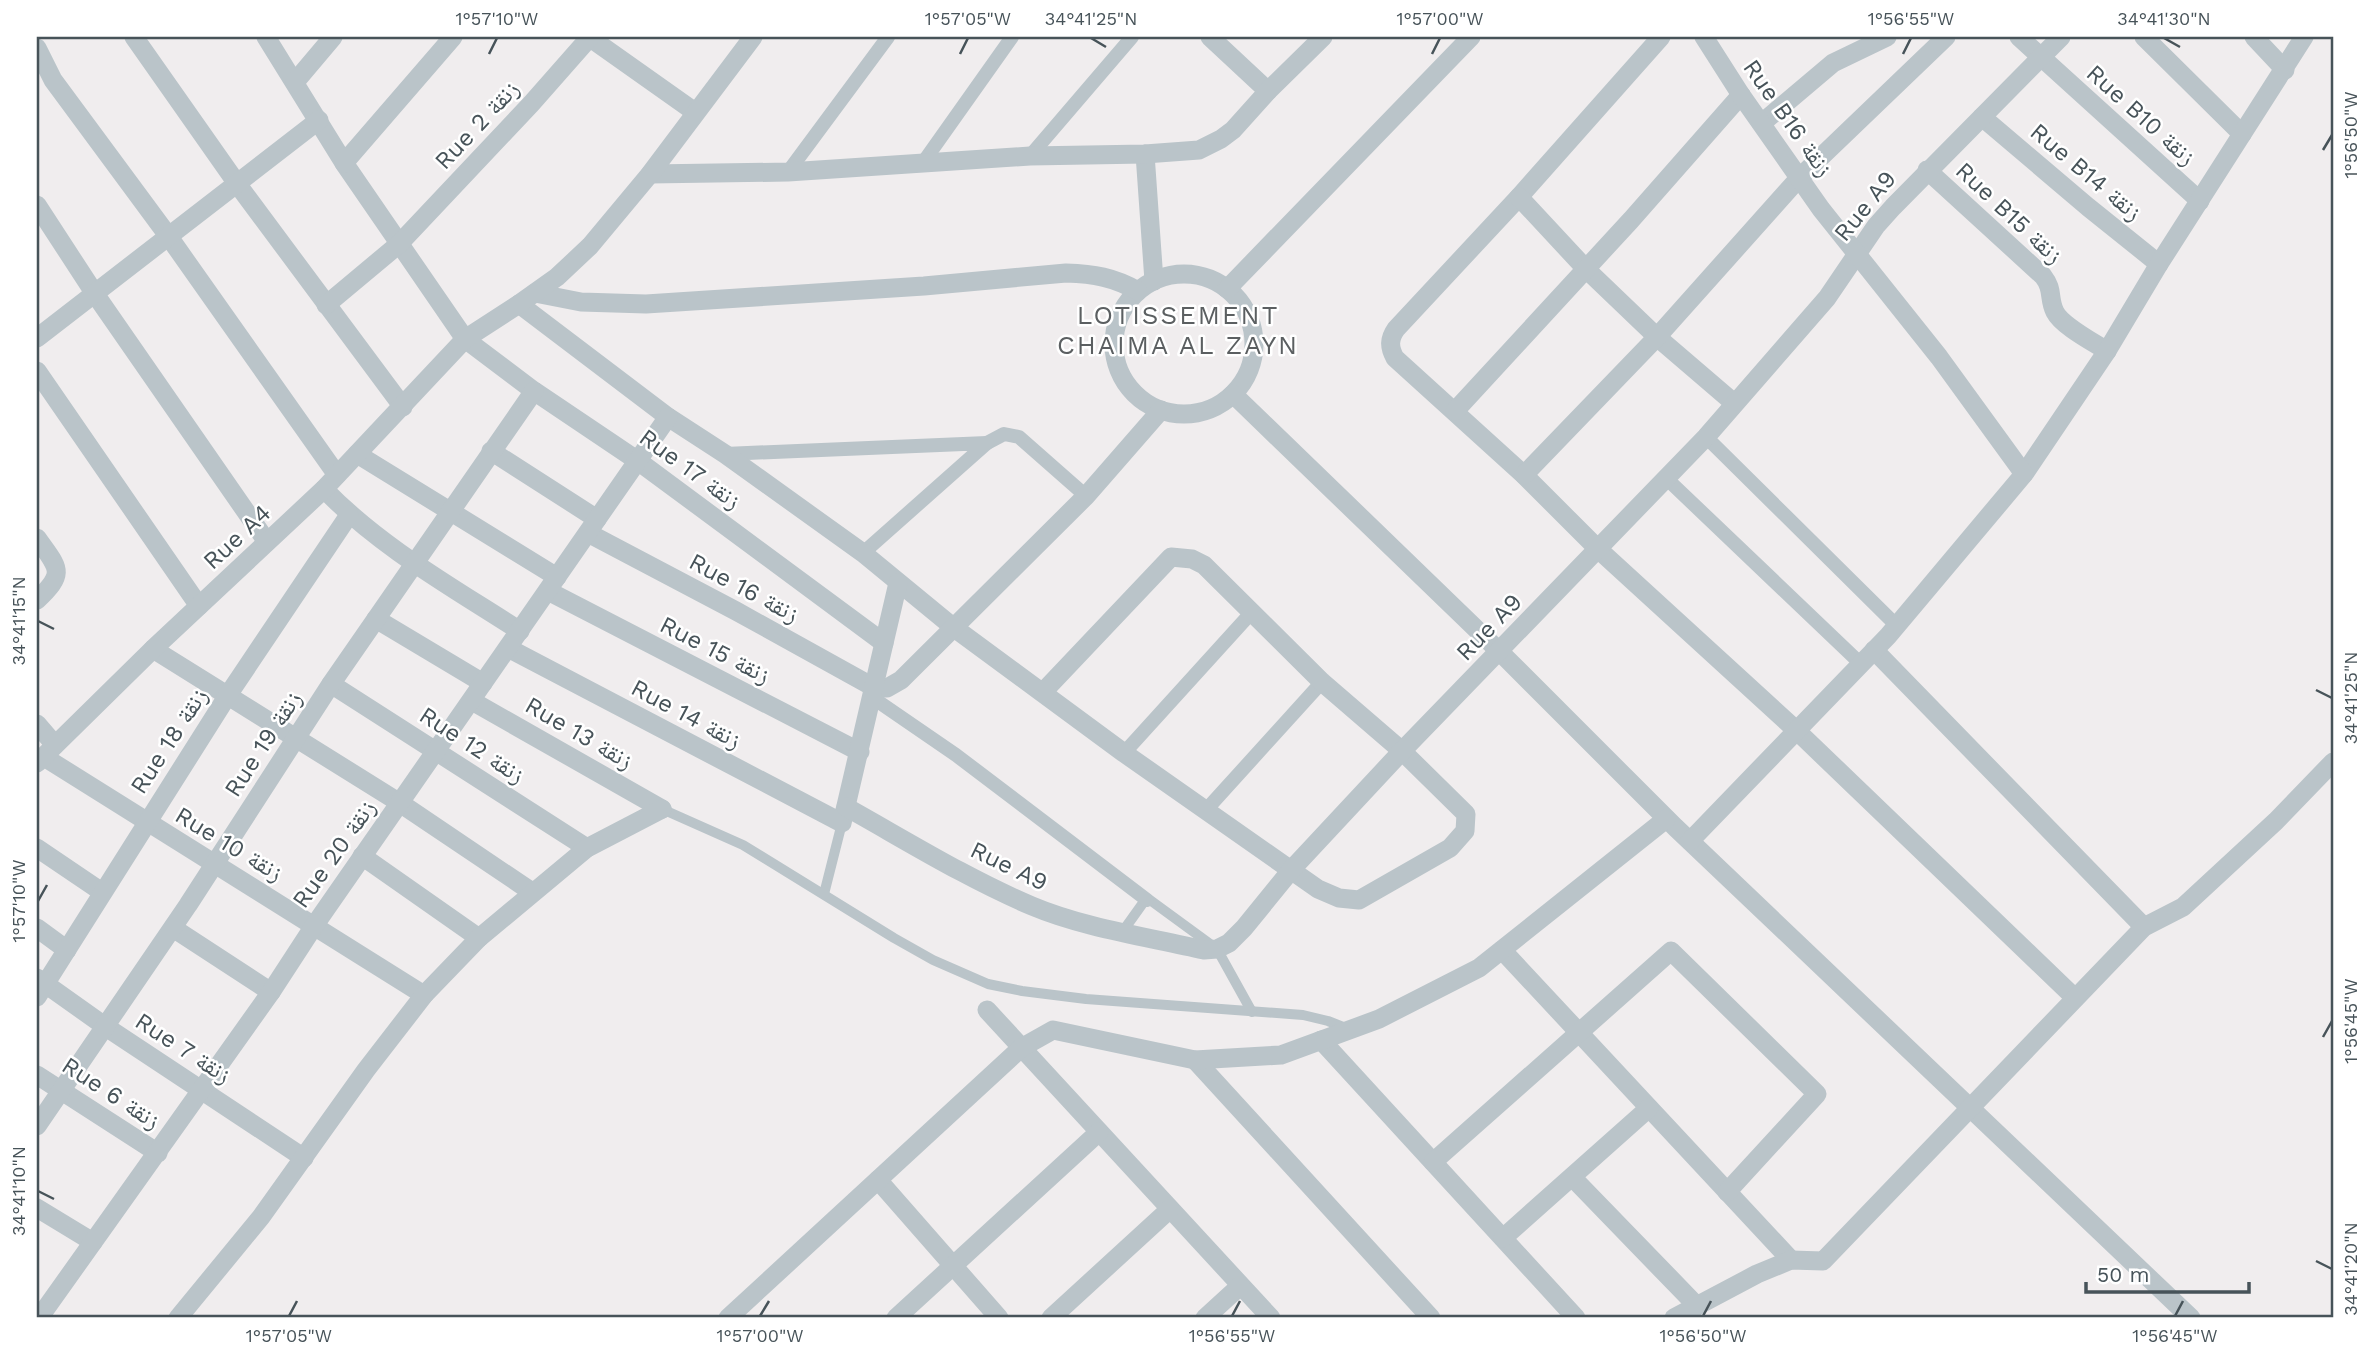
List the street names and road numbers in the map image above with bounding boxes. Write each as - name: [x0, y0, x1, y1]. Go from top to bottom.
- street label: Rue B16 زنقة: [1737, 54, 1839, 182]
- street label: Rue B10 زنقة: [2081, 59, 2201, 171]
- street label: Rue 2 زنقة: [429, 75, 525, 175]
- street label: Rue B14 زنقة: [2025, 117, 2147, 227]
- street label: Rue B15 زنقة: [1950, 156, 2068, 270]
- street label: Rue A9: [1828, 165, 1902, 247]
- street label: Rue 17 زنقة: [634, 423, 746, 515]
- street label: Rue A4: [197, 499, 277, 575]
- street label: Rue 16 زنقة: [684, 547, 804, 629]
- street label: Rue A9: [1450, 588, 1528, 666]
- street label: Rue 15 زنقة: [655, 610, 775, 690]
- street label: Rue 14 زنقة: [626, 673, 746, 755]
- street label: Rue 18 زنقة: [124, 683, 214, 799]
- street label: Rue 19 زنقة: [218, 686, 308, 802]
- street label: Rue 13 زنقة: [520, 691, 638, 775]
- street label: Rue 12 زنقة: [414, 701, 530, 789]
- street label: Rue 20 زنقة: [286, 795, 382, 913]
- street label: Rue 10 زنقة: [170, 801, 288, 887]
- street label: Rue A9: [966, 835, 1052, 897]
- street label: Rue 7 زنقة: [130, 1007, 236, 1089]
- street label: Rue 6 زنقة: [57, 1051, 165, 1135]

